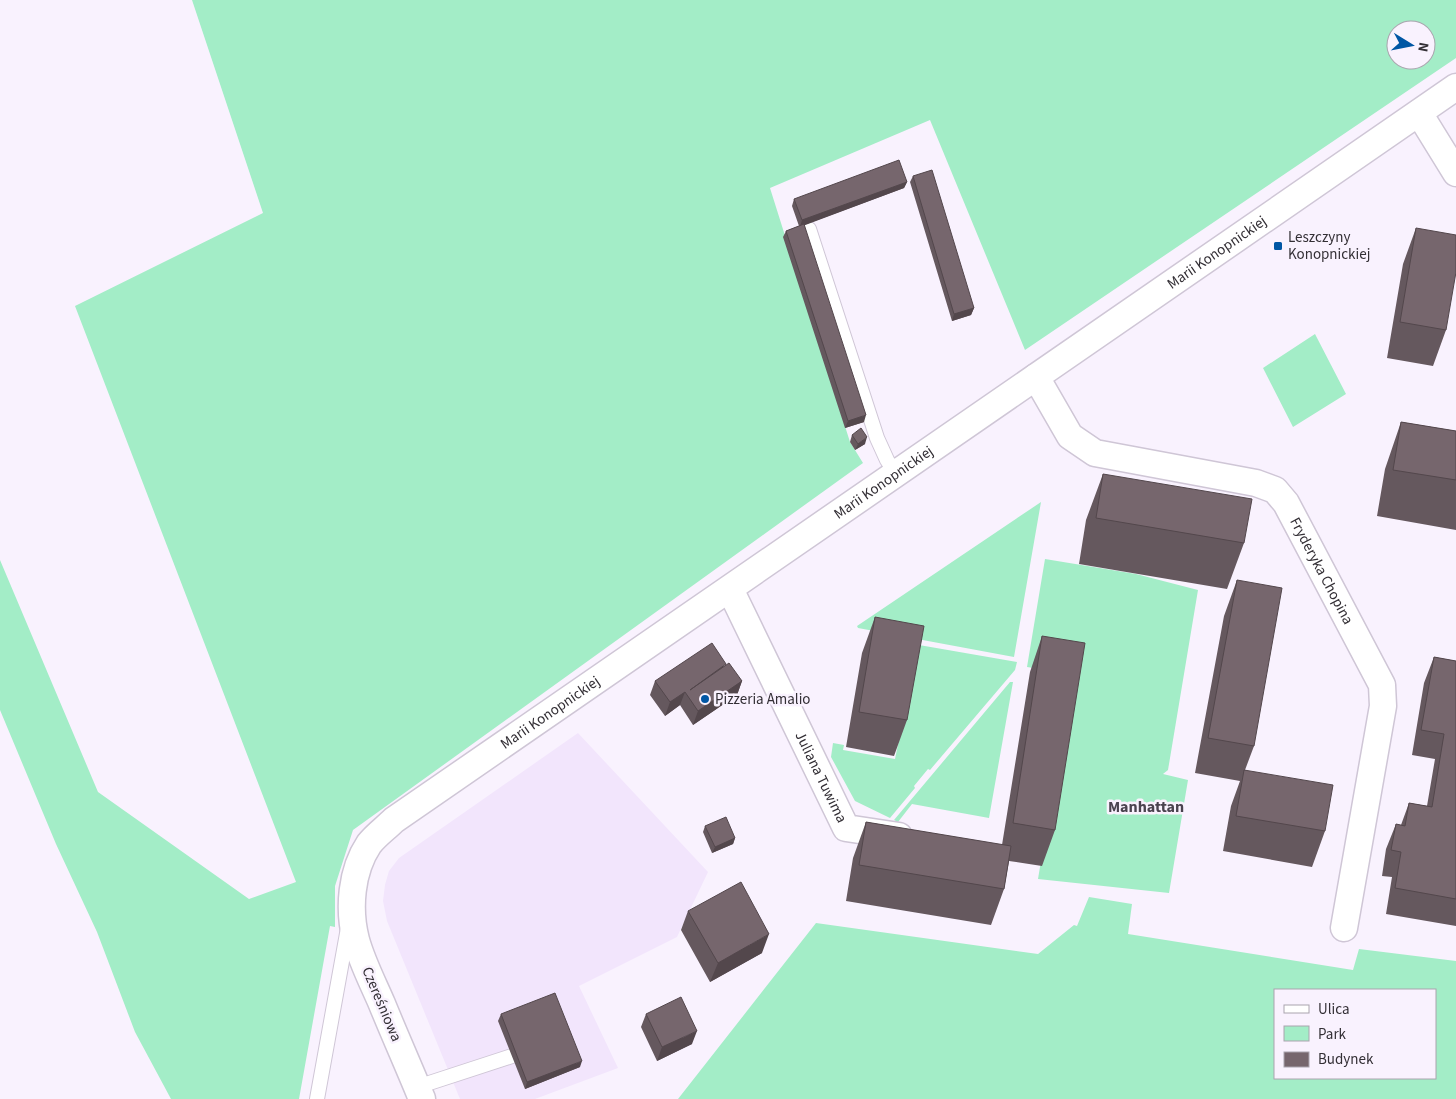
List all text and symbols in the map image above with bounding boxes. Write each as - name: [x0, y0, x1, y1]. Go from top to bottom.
- north arrow: [1386, 20, 1436, 70]
- text: N: [1412, 41, 1433, 53]
- street label: Marii Konopnickiej: [1163, 211, 1271, 294]
- place label: Leszczyny Konopnickiej: [1288, 227, 1370, 265]
- marker: Leszczyny Konopnickiej: [1272, 240, 1284, 252]
- street label: Marii Konopnickiej: [830, 441, 938, 524]
- street label: Fryderyka Chopina: [1284, 514, 1358, 628]
- street label: Marii Konopnickiej: [496, 671, 604, 755]
- place label: Pizzeria Amalio: [715, 689, 810, 710]
- marker: Pizzeria Amalio: [699, 693, 711, 705]
- street label: Juliana Tuwima: [790, 728, 852, 826]
- district label: Manhattan: [1108, 796, 1184, 818]
- street label: Czereśniowa: [356, 964, 407, 1045]
- legend: [1274, 989, 1436, 1079]
- text: Ulica: [1318, 999, 1349, 1020]
- text: Park: [1318, 1024, 1347, 1045]
- text: Budynek: [1318, 1049, 1374, 1070]

